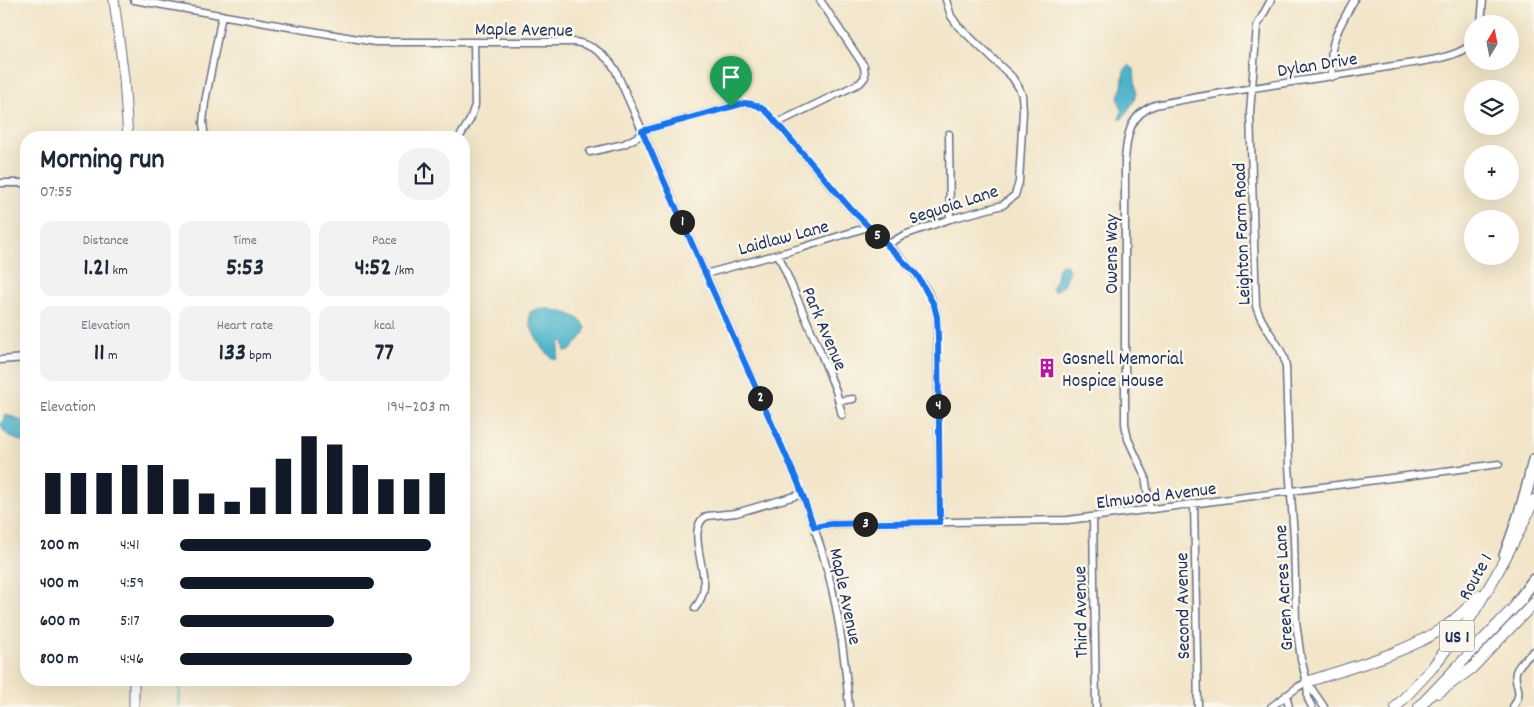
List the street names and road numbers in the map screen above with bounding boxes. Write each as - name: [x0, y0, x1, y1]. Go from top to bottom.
- street label: Maple Avenue: [475, 17, 573, 46]
- street label: Dylan Drive: [1276, 47, 1360, 86]
- street label: Leighton Farm Road: [1228, 162, 1259, 306]
- street label: Sequoia Lane: [906, 179, 1002, 233]
- street label: Laidlaw Lane: [736, 214, 832, 264]
- street label: Owens Way: [1100, 214, 1127, 294]
- street label: Park Avenue: [793, 283, 853, 375]
- street label: Elmwood Avenue: [1095, 477, 1218, 518]
- street label: Green Acres Lane: [1269, 524, 1302, 651]
- street label: Maple Avenue: [820, 546, 867, 647]
- street label: Route 1: [1453, 549, 1501, 606]
- street label: Second Avenue: [1170, 552, 1199, 660]
- street label: Third Avenue: [1068, 566, 1097, 658]
- road number: US 1: [1440, 620, 1474, 652]

